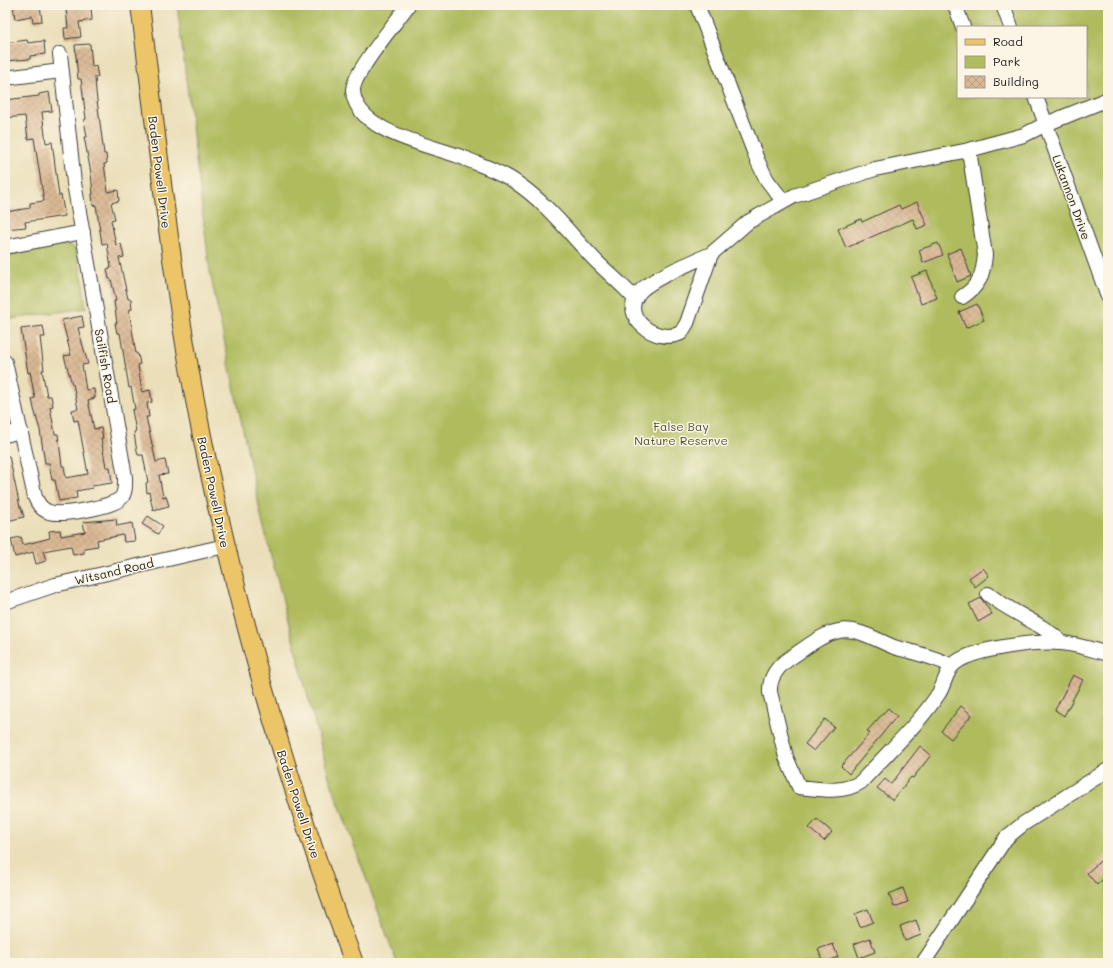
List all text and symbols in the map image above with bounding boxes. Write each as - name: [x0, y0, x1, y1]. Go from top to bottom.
- legend: [957, 26, 1087, 98]
- text: Road: [993, 33, 1023, 49]
- text: Park: [993, 53, 1020, 69]
- text: Building: [993, 73, 1039, 89]
- street label: Baden Powell Drive: [145, 115, 175, 229]
- street label: Lukannon Drive: [1049, 152, 1095, 242]
- street label: Sailfish Road: [92, 327, 121, 405]
- park label: False Bay Nature Reserve: [634, 418, 728, 448]
- street label: Baden Powell Drive: [194, 435, 234, 549]
- street label: Witsand Road: [73, 554, 156, 588]
- street label: Baden Powell Drive: [274, 748, 324, 860]

